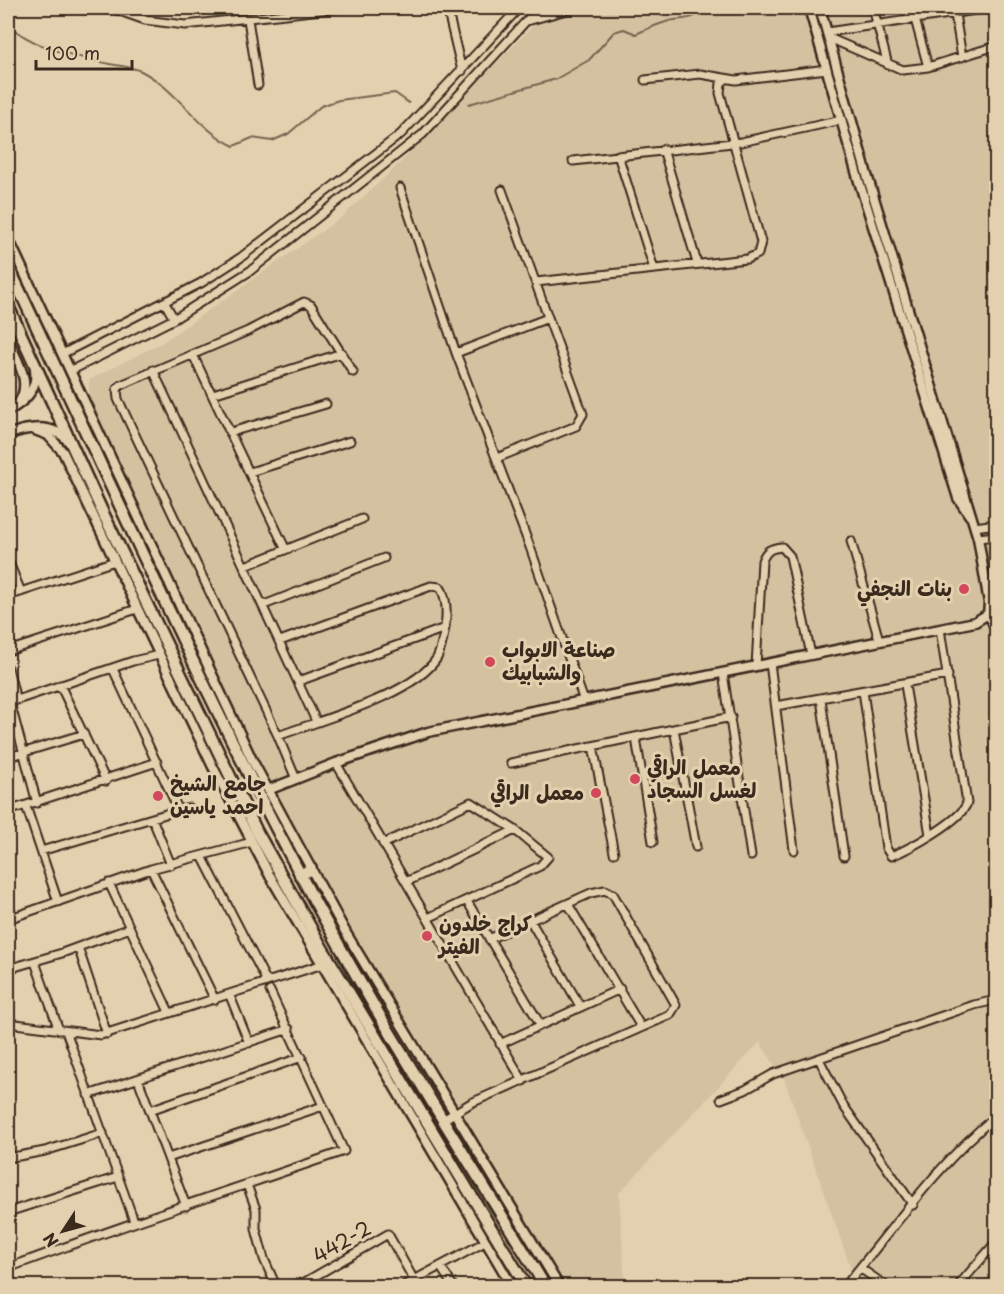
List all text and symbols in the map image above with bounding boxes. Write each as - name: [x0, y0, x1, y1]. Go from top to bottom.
- scale bar: [36, 33, 132, 71]
- text: 100 m: [45, 39, 100, 66]
- place label: بنات النجفي: [857, 573, 952, 607]
- marker: بنات النجفي: [957, 582, 971, 596]
- place label: صناعة الابواب والشبابيك: [502, 634, 616, 687]
- marker: صناعة الابواب والشبابيك: [483, 655, 497, 669]
- place label: معمل الراقي لغسل السجاد: [647, 752, 757, 805]
- place label: جامع الشيخ احمد ياسين: [170, 768, 266, 821]
- marker: معمل الراقي لغسل السجاد: [628, 772, 642, 786]
- place label: معمل الراقي: [490, 777, 584, 808]
- marker: معمل الراقي: [589, 786, 603, 800]
- marker: جامع الشيخ احمد ياسين: [151, 789, 165, 803]
- place label: كراج خلدون الفيتر: [437, 908, 532, 961]
- marker: كراج خلدون الفيتر: [420, 929, 434, 943]
- north arrow: [33, 1201, 93, 1261]
- street label: 442-2: [307, 1212, 376, 1270]
- text: N: [37, 1228, 63, 1253]

